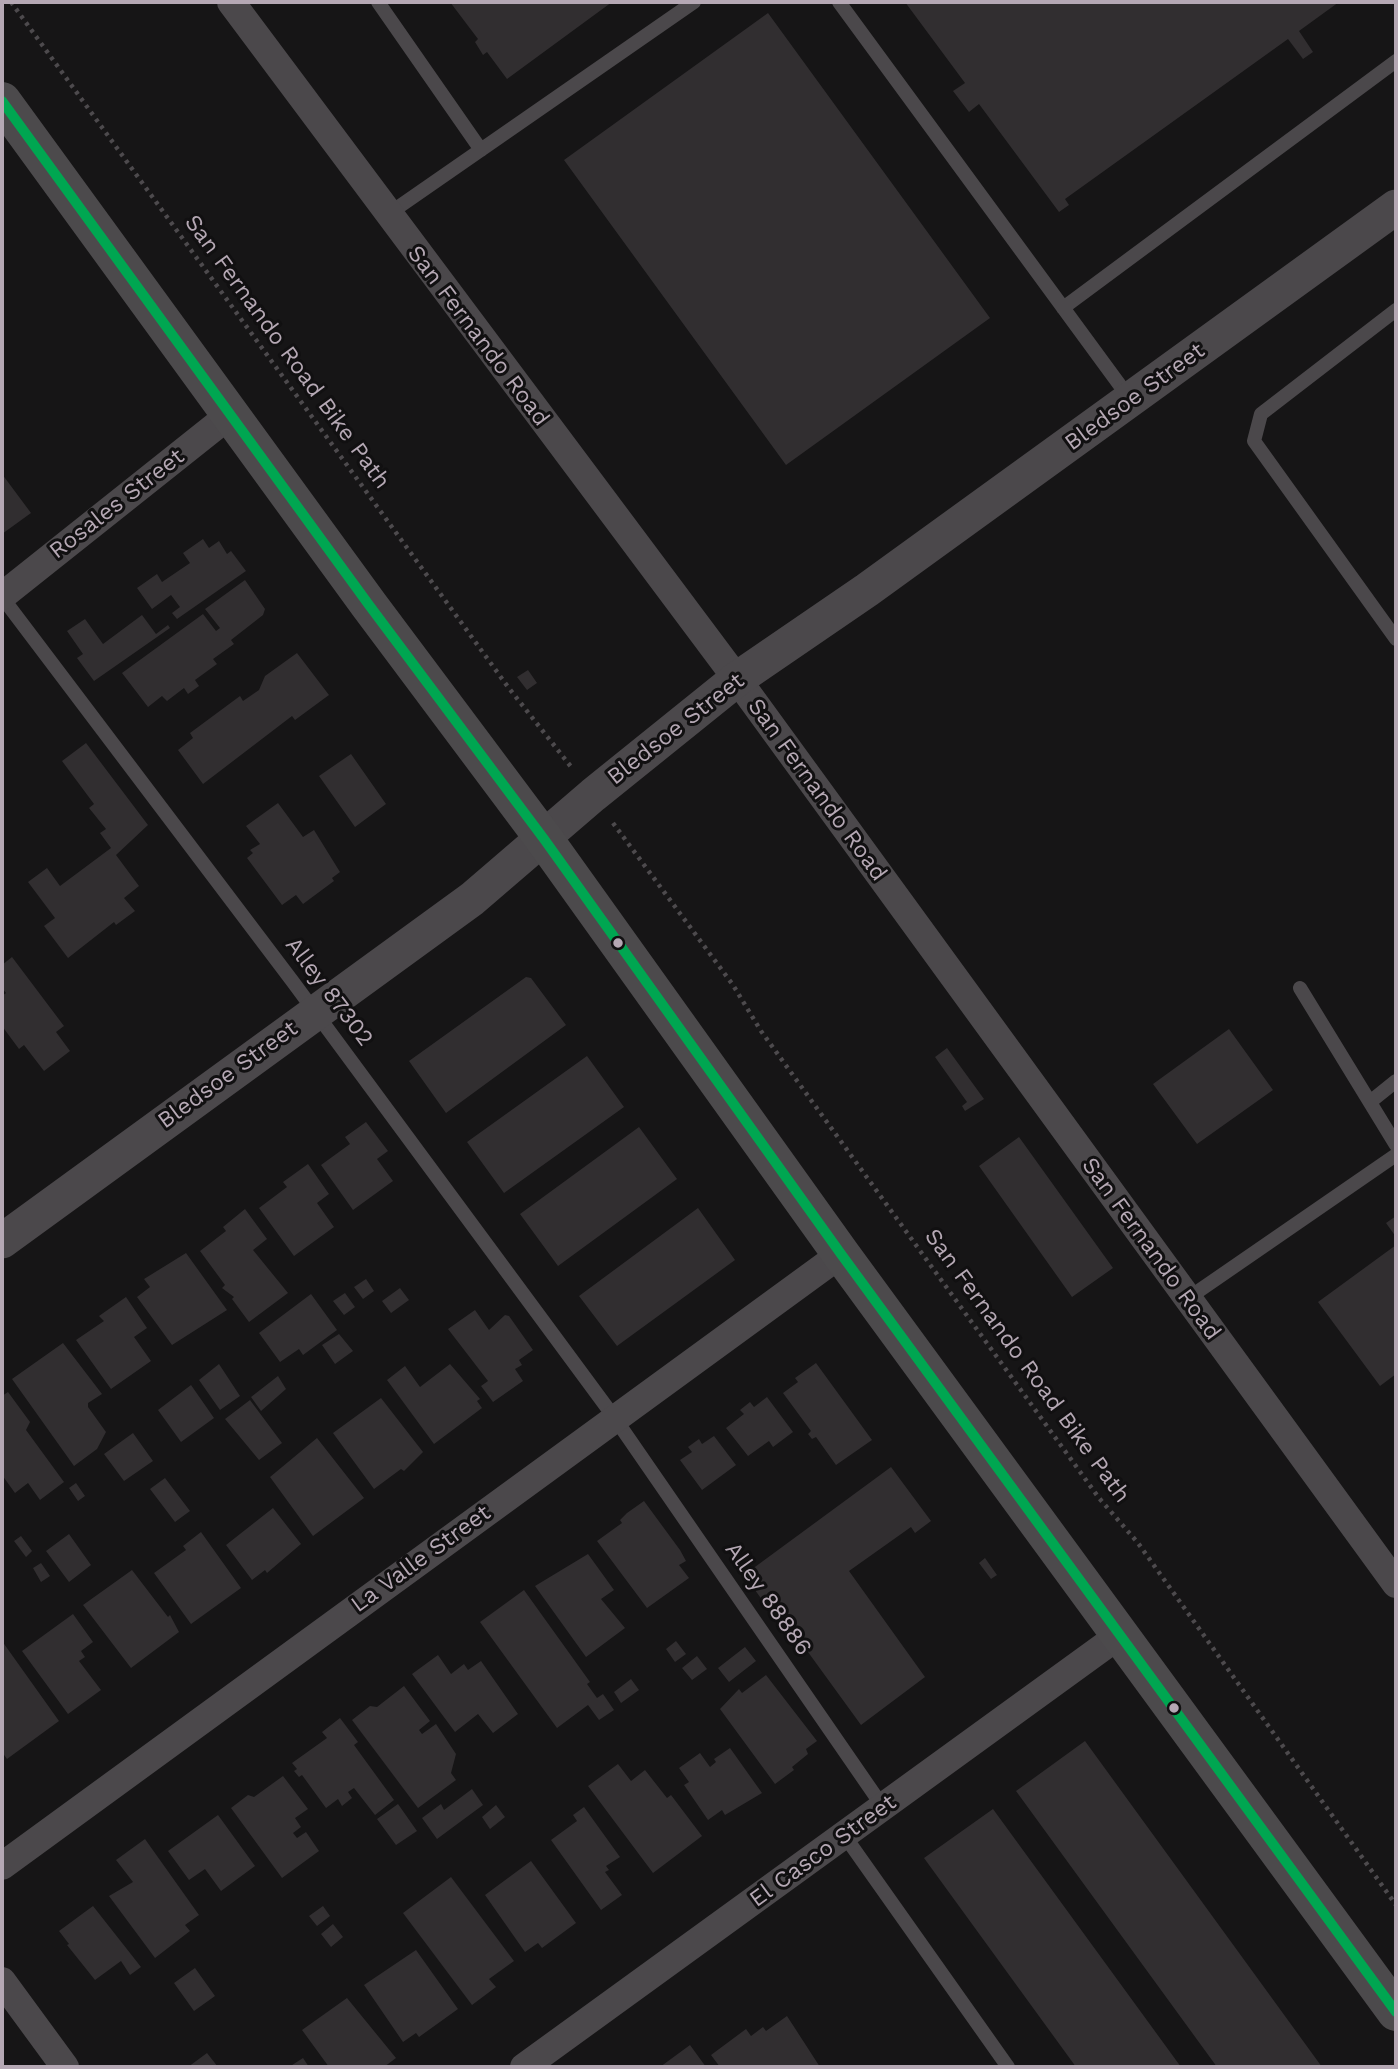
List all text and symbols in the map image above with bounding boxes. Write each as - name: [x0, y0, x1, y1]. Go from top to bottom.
- street label: San Fernando Road Bike Path: [178, 210, 396, 494]
- street label: San Fernando Road: [401, 240, 555, 432]
- street label: Bledsoe Street: [1060, 337, 1210, 457]
- street label: Rosales Street: [44, 443, 190, 565]
- street label: Bledsoe Street: [602, 667, 750, 791]
- street label: San Fernando Road: [742, 693, 892, 887]
- street label: Alley 87302: [279, 932, 379, 1052]
- unlabelled marker: [611, 936, 625, 950]
- street label: Bledsoe Street: [153, 1015, 303, 1135]
- street label: San Fernando Road: [1076, 1152, 1226, 1346]
- street label: San Fernando Road Bike Path: [918, 1224, 1136, 1508]
- street label: La Valle Street: [346, 1499, 496, 1619]
- street label: Alley 88886: [719, 1537, 817, 1661]
- unlabelled marker: [1167, 1701, 1181, 1715]
- street label: El Casco Street: [744, 1789, 902, 1913]

